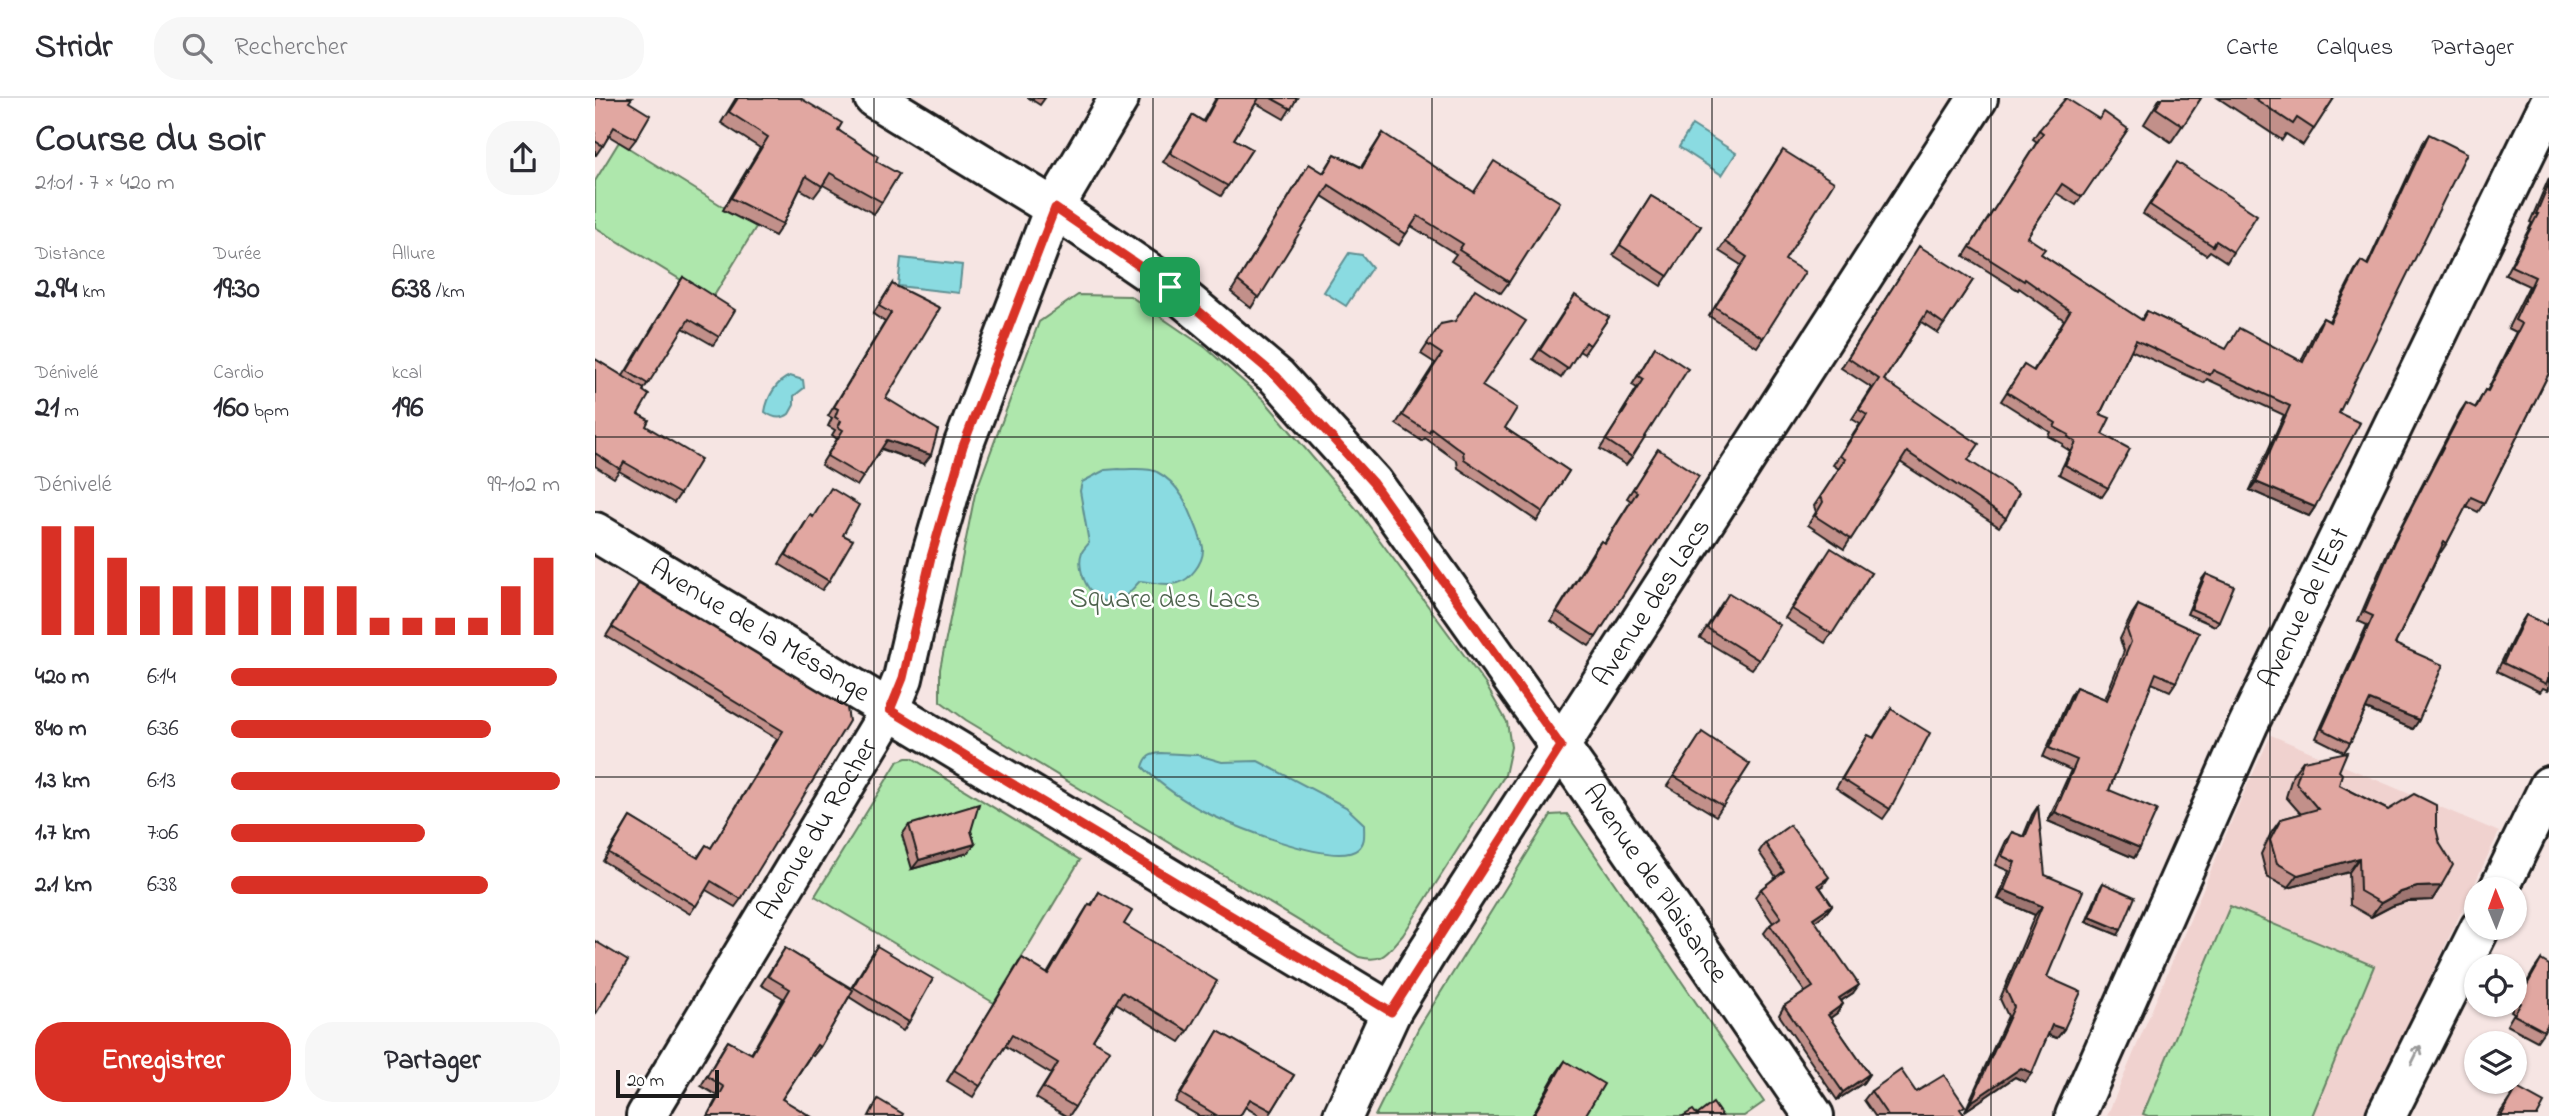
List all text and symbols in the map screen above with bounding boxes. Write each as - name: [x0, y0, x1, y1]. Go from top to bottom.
- search box: [154, 17, 644, 80]
- text: Stridr: [35, 24, 112, 72]
- icon: search: [178, 29, 216, 67]
- text: Rechercher: [234, 29, 347, 67]
- text: Carte: [2226, 31, 2278, 66]
- text: Calques: [2316, 31, 2393, 66]
- text: Partager: [2431, 31, 2514, 66]
- text: Course du soir: [35, 113, 265, 169]
- button: share: [486, 121, 560, 195]
- text: 21:01 · 7 × 420 m: [35, 167, 175, 200]
- text: Distance: [35, 241, 105, 268]
- text: Durée: [213, 241, 261, 268]
- text: Allure: [392, 241, 435, 268]
- pin: [1140, 257, 1200, 317]
- text: 2.94: [35, 268, 77, 312]
- text: 19:30: [213, 268, 260, 312]
- text: 6:38: [392, 268, 431, 312]
- icon: arrive: [1151, 268, 1189, 306]
- text: km: [77, 279, 105, 306]
- text: /km: [431, 279, 465, 306]
- text: Dénivelé: [35, 360, 98, 387]
- text: Cardio: [213, 360, 264, 387]
- text: kcal: [392, 360, 422, 387]
- text: 21: [35, 387, 59, 431]
- text: 160: [213, 387, 249, 431]
- text: 196: [392, 387, 423, 431]
- text: m: [59, 398, 79, 425]
- text: bpm: [249, 398, 289, 425]
- text: Dénivelé: [35, 469, 112, 502]
- text: 99–102 m: [487, 469, 560, 502]
- street label: Avenue des Lacs: [1583, 511, 1722, 695]
- street label: Avenue de l'Est: [2248, 520, 2361, 695]
- street label: Avenue de la Mésange: [641, 549, 878, 714]
- park label: Square des Lacs: [1070, 580, 1260, 621]
- text: 420 m: [35, 661, 89, 694]
- text: 6:14: [147, 661, 176, 694]
- text: 840 m: [35, 713, 87, 746]
- text: 6:36: [147, 713, 179, 746]
- street label: Avenue du Rocher: [747, 730, 889, 929]
- text: 1.3 km: [35, 765, 90, 798]
- text: 6:13: [147, 765, 176, 798]
- street label: Avenue de Plaisance: [1572, 776, 1738, 992]
- text: 1.7 km: [35, 817, 90, 850]
- text: 7:06: [147, 817, 179, 850]
- text: 2.1 km: [35, 869, 92, 902]
- text: 6:38: [147, 869, 177, 902]
- north arrow: [2464, 877, 2527, 940]
- map controls: [2464, 877, 2527, 1094]
- button: locate: [2464, 954, 2527, 1017]
- button: Enregistrer: [35, 1022, 291, 1102]
- button: Partager: [305, 1022, 560, 1102]
- button: layers: [2464, 1031, 2527, 1094]
- one-way arrow: [2410, 1045, 2424, 1066]
- scale bar: [616, 1067, 719, 1099]
- text: 20 m: [627, 1068, 664, 1095]

